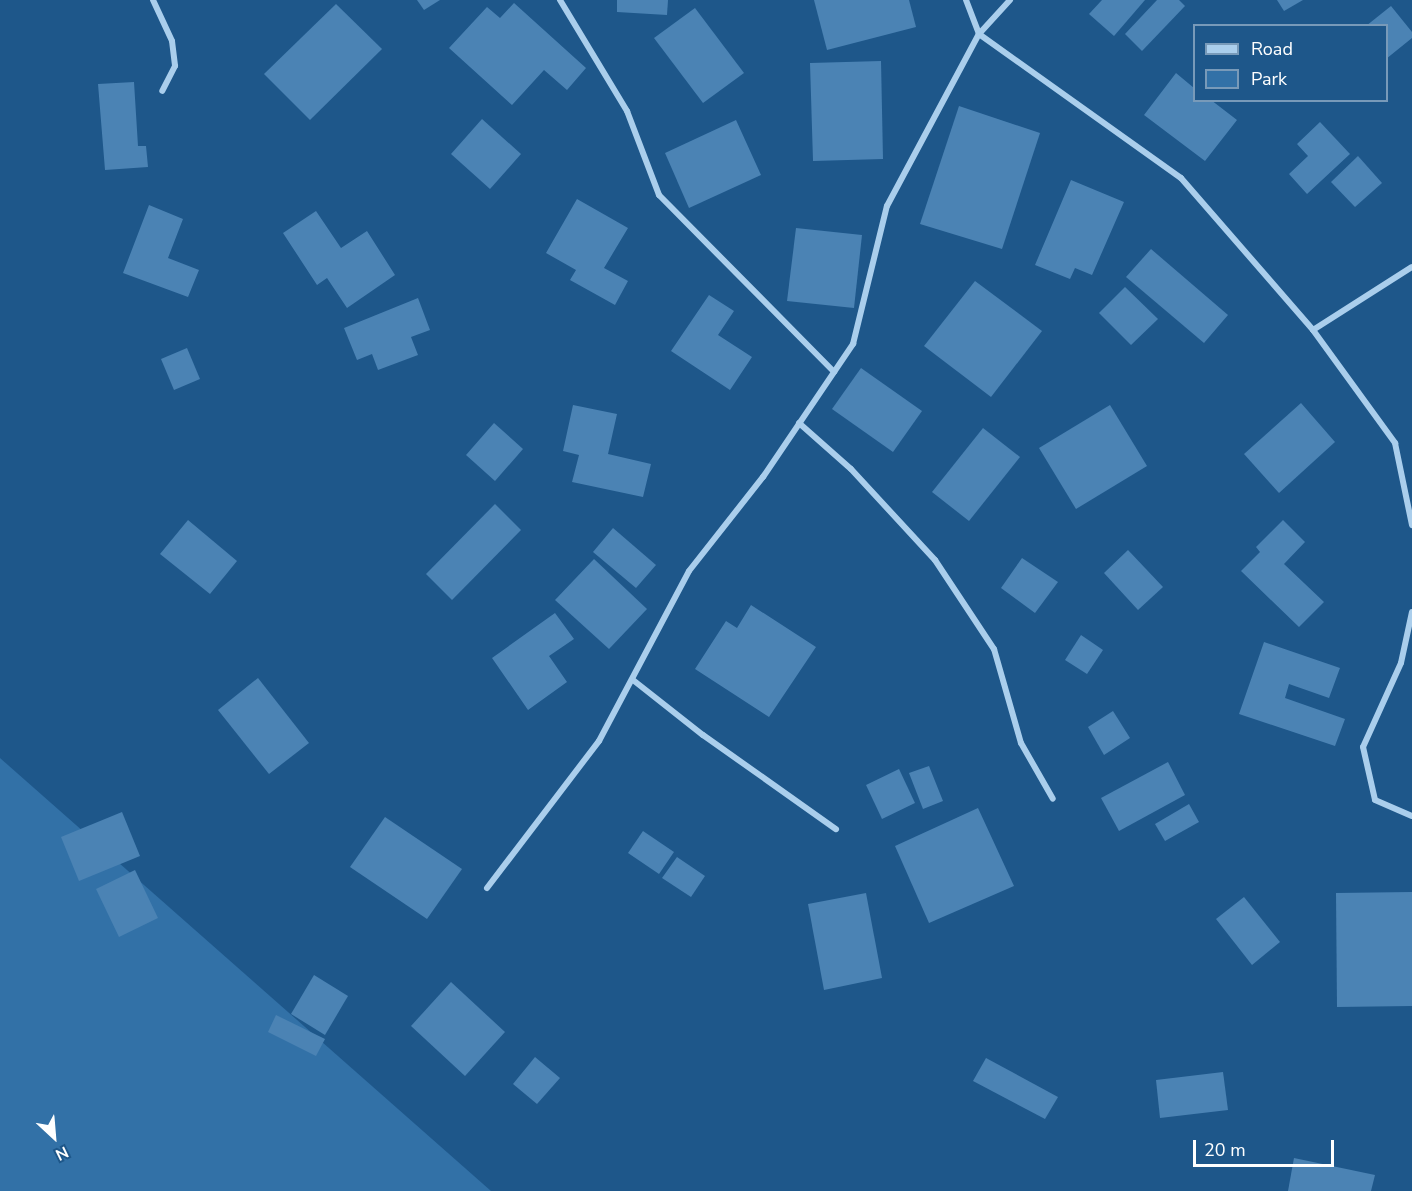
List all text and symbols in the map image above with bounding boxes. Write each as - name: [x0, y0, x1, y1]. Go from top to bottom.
- legend: [1193, 24, 1388, 102]
- text: Road: [1251, 37, 1293, 61]
- text: Park: [1251, 67, 1287, 91]
- north arrow: [24, 1107, 84, 1167]
- scale bar: [1196, 1128, 1337, 1166]
- text: 20 m: [1204, 1138, 1246, 1162]
- text: N: [52, 1141, 72, 1166]

